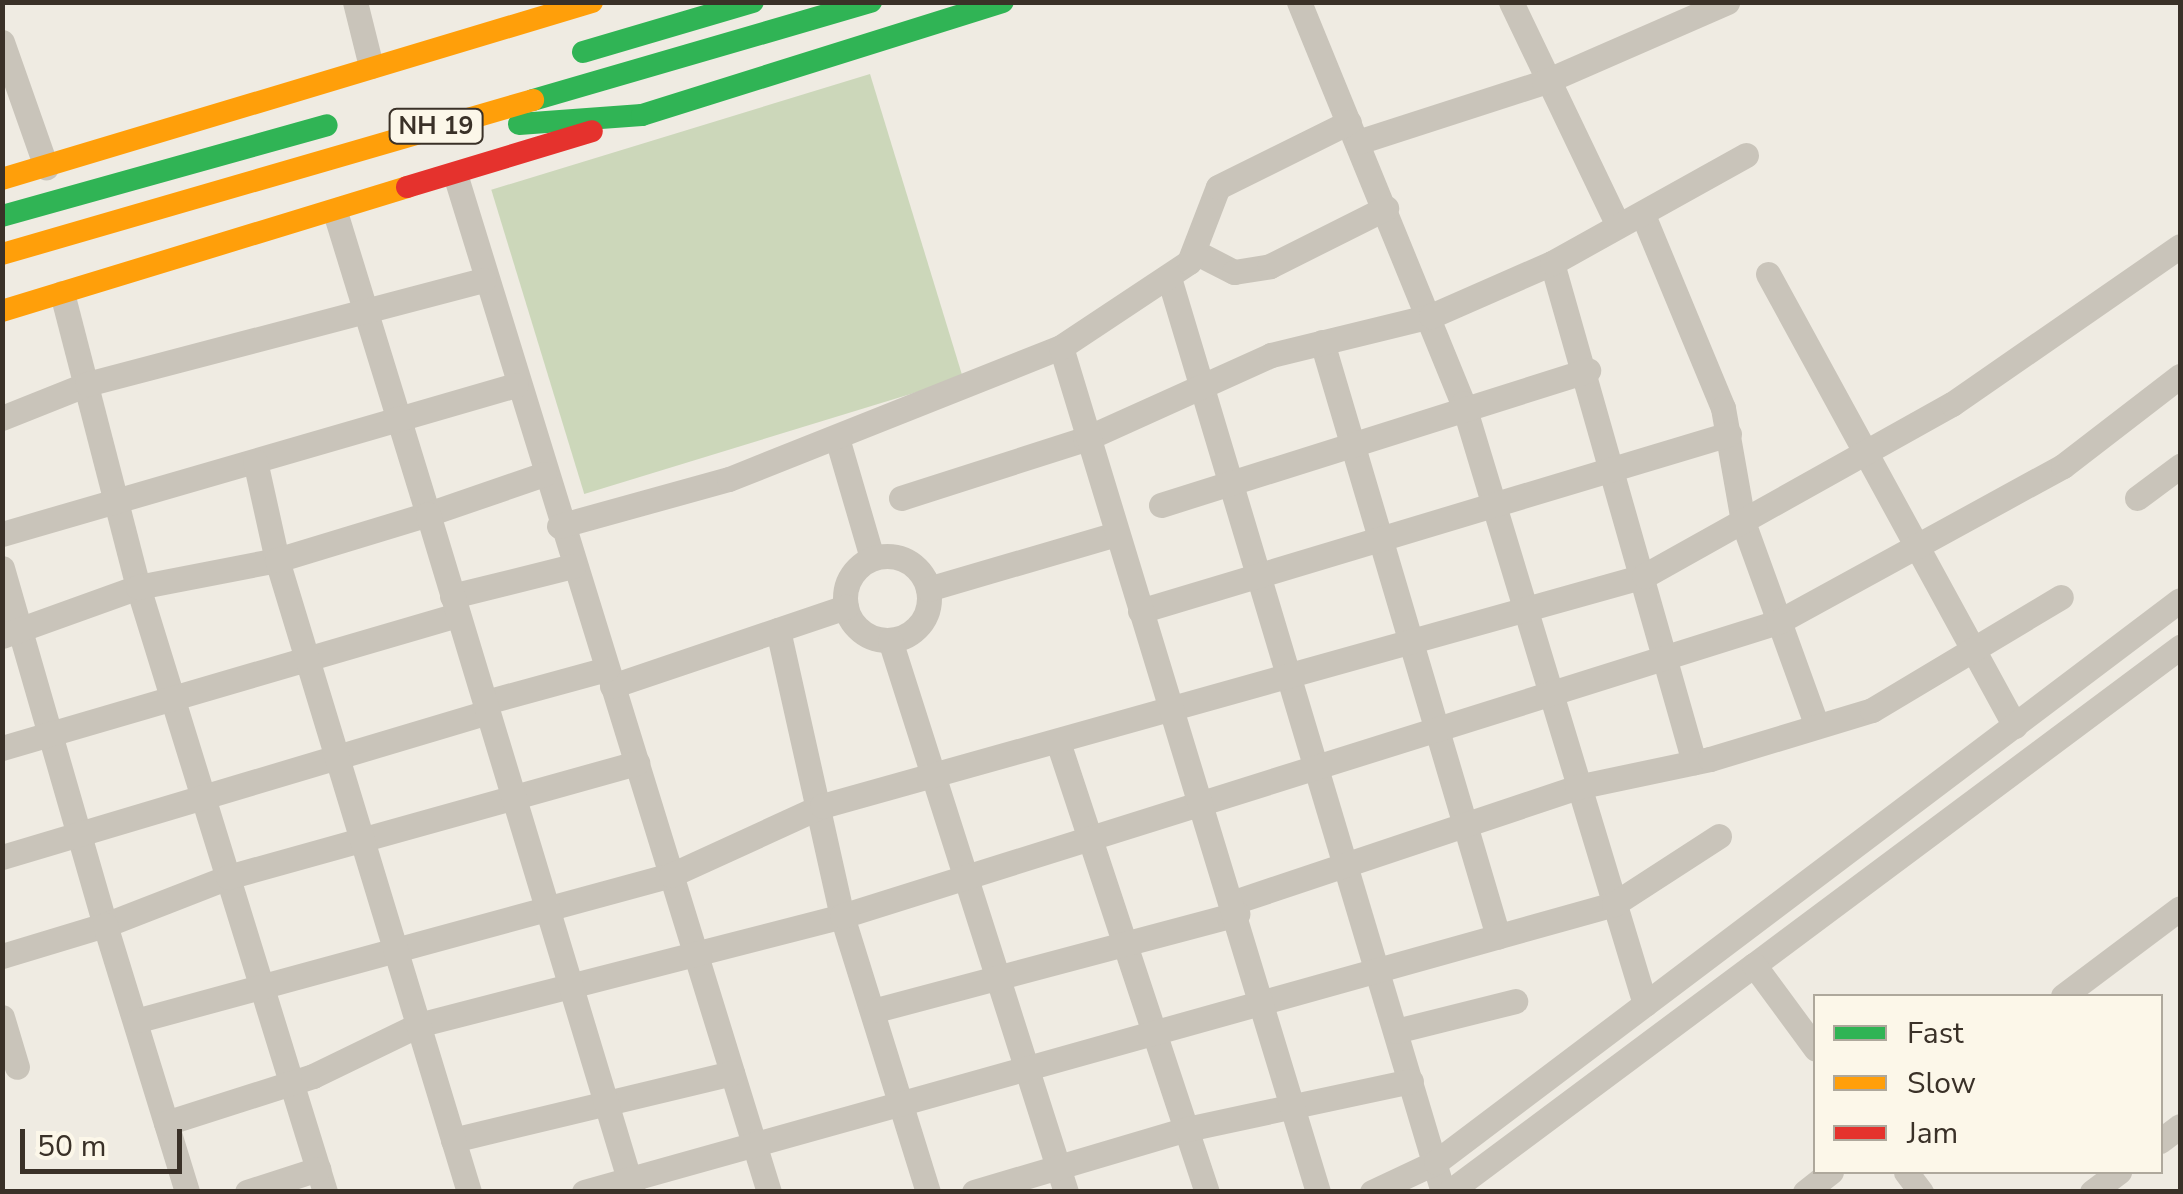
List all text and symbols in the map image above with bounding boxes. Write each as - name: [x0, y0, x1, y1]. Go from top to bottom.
- road number: NH 19: [388, 106, 484, 146]
- legend: [1813, 994, 2163, 1174]
- text: Fast: [1907, 1013, 1964, 1054]
- text: Slow: [1907, 1063, 1976, 1104]
- scale bar: [25, 1109, 188, 1171]
- text: Jam: [1907, 1113, 1958, 1154]
- text: 50 m: [37, 1126, 106, 1167]

